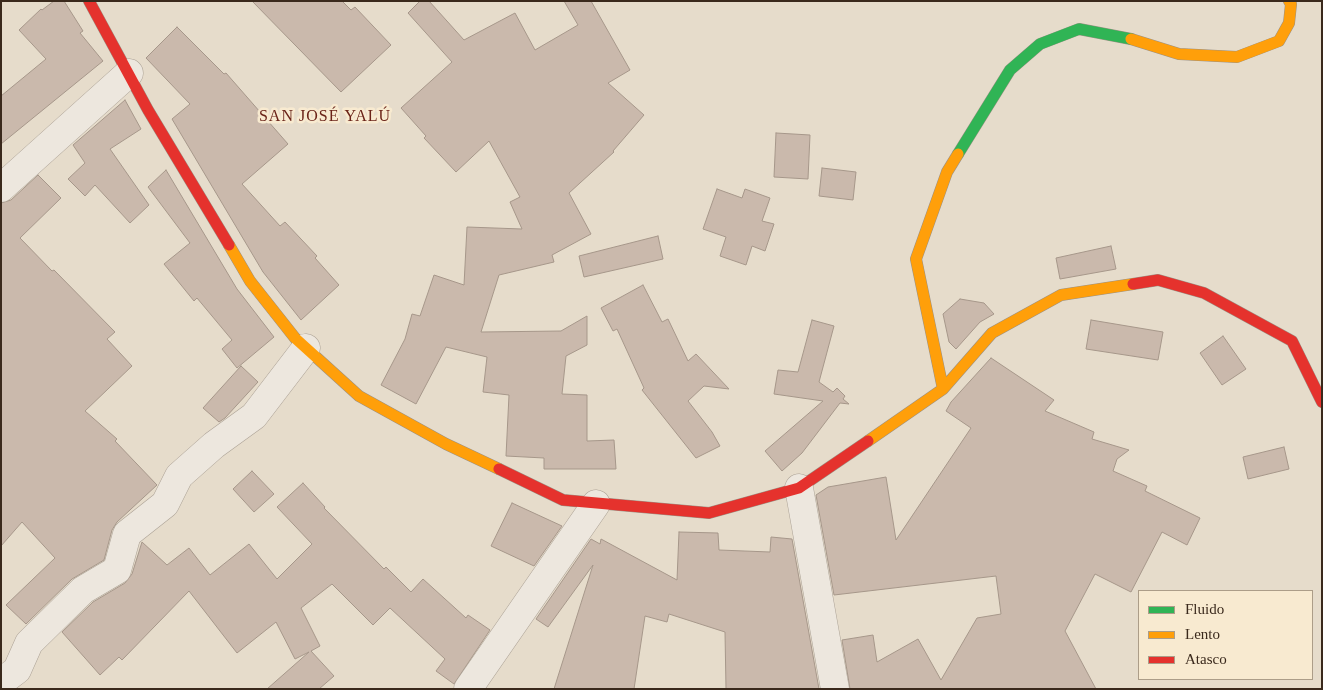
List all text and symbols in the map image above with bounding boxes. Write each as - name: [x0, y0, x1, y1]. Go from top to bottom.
- district label: SAN JOSÉ YALÚ: [257, 107, 393, 127]
- legend: [1138, 590, 1313, 680]
- text: Fluido: [1185, 601, 1224, 617]
- text: Lento: [1185, 626, 1220, 642]
- text: Atasco: [1185, 651, 1227, 667]

